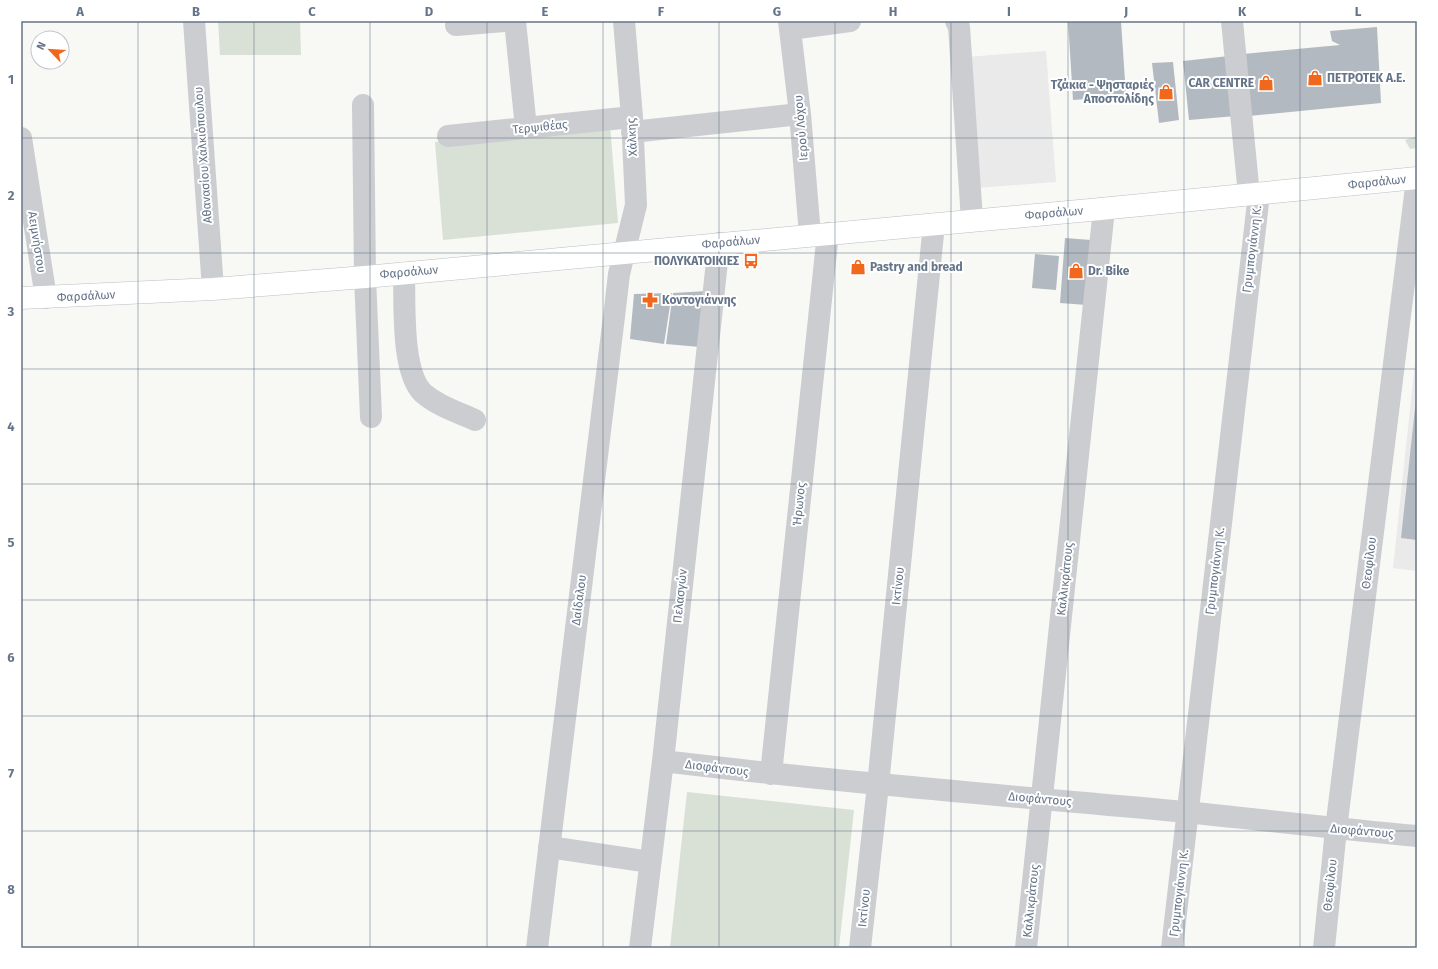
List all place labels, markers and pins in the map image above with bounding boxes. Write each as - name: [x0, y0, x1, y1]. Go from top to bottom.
- shop icon: ΠΕΤΡΟΤΕΚ Α.Ε.: [1306, 69, 1324, 87]
- place label: ΠΕΤΡΟΤΕΚ Α.Ε.: [1327, 71, 1405, 85]
- shop icon: CAR CENTRE: [1257, 74, 1275, 92]
- place label: CAR CENTRE: [1188, 76, 1254, 90]
- place label: Τζάκια - Ψησταριές Αποστολίδης: [1051, 77, 1154, 106]
- shop icon: Τζάκια - Ψησταριές Αποστολίδης: [1157, 83, 1175, 101]
- bus stop icon: ΠΟΛΥΚΑΤΟΙΚΙΕΣ: [742, 252, 760, 270]
- place label: ΠΟΛΥΚΑΤΟΙΚΙΕΣ: [654, 254, 739, 268]
- shop icon: Pastry and bread: [849, 258, 867, 276]
- place label: Pastry and bread: [870, 260, 963, 274]
- shop icon: Dr. Bike: [1067, 262, 1085, 280]
- place label: Dr. Bike: [1088, 264, 1130, 278]
- pharmacy icon: Κοντογιάννης: [641, 291, 659, 309]
- place label: Κοντογιάννης: [662, 292, 737, 307]

